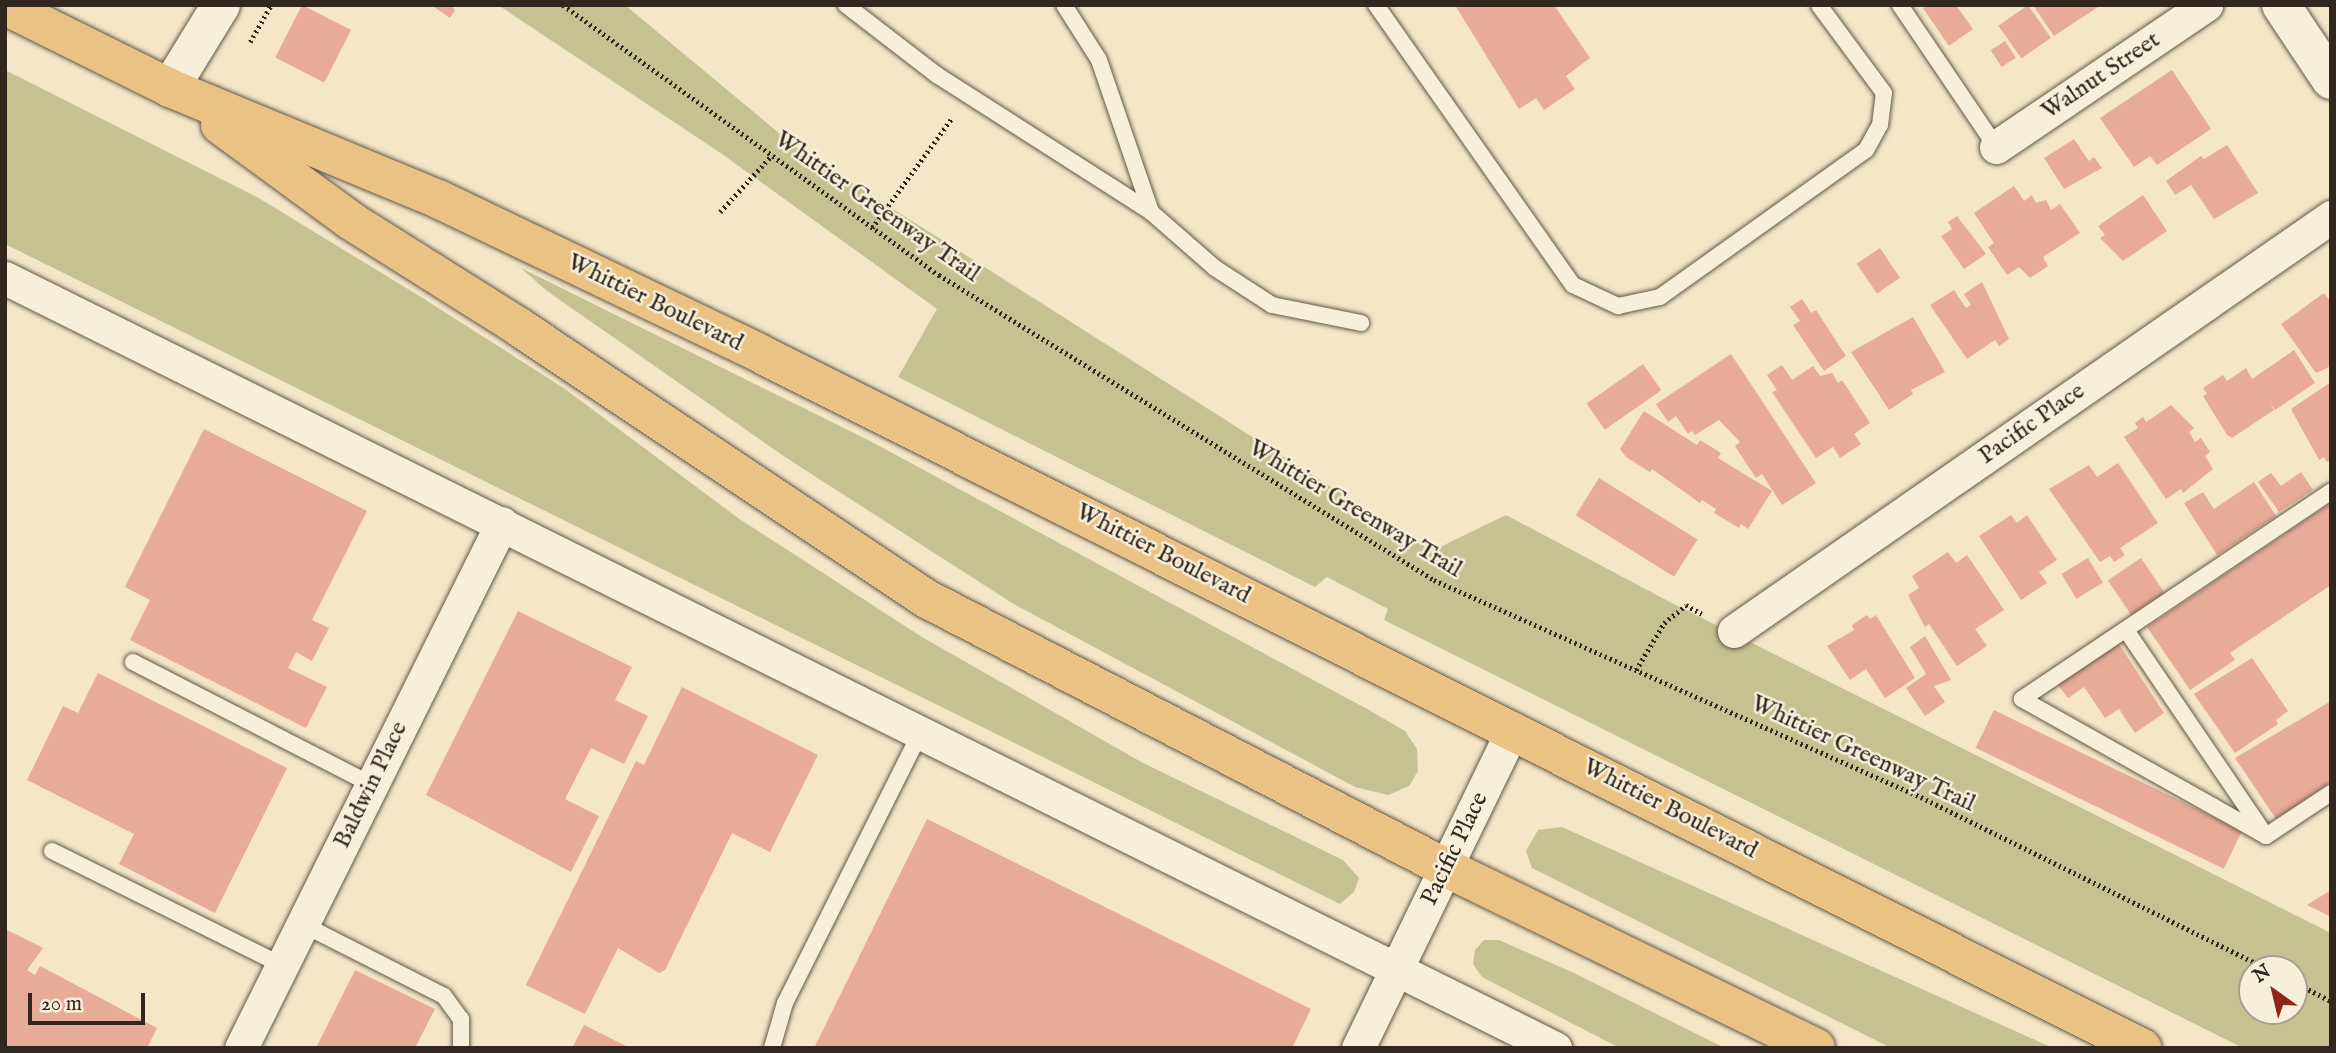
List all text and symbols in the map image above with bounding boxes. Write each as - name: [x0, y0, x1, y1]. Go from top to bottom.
- street label: Walnut Street: [2036, 26, 2166, 126]
- street label: Whittier Greenway Trail: [769, 125, 985, 289]
- street label: Whittier Boulevard: [562, 248, 748, 358]
- street label: Pacific Place: [1974, 377, 2090, 471]
- street label: Whittier Greenway Trail: [1243, 434, 1467, 584]
- street label: Whittier Boulevard: [1071, 498, 1255, 610]
- street label: Whittier Greenway Trail: [1746, 689, 1980, 819]
- street label: Baldwin Place: [328, 717, 414, 853]
- street label: Whittier Boulevard: [1578, 753, 1762, 865]
- street label: Pacific Place: [1415, 788, 1495, 910]
- north arrow: [2238, 955, 2308, 1025]
- text: N: [2249, 960, 2276, 989]
- scale bar: [32, 979, 149, 1023]
- text: 20 m: [41, 991, 82, 1018]

